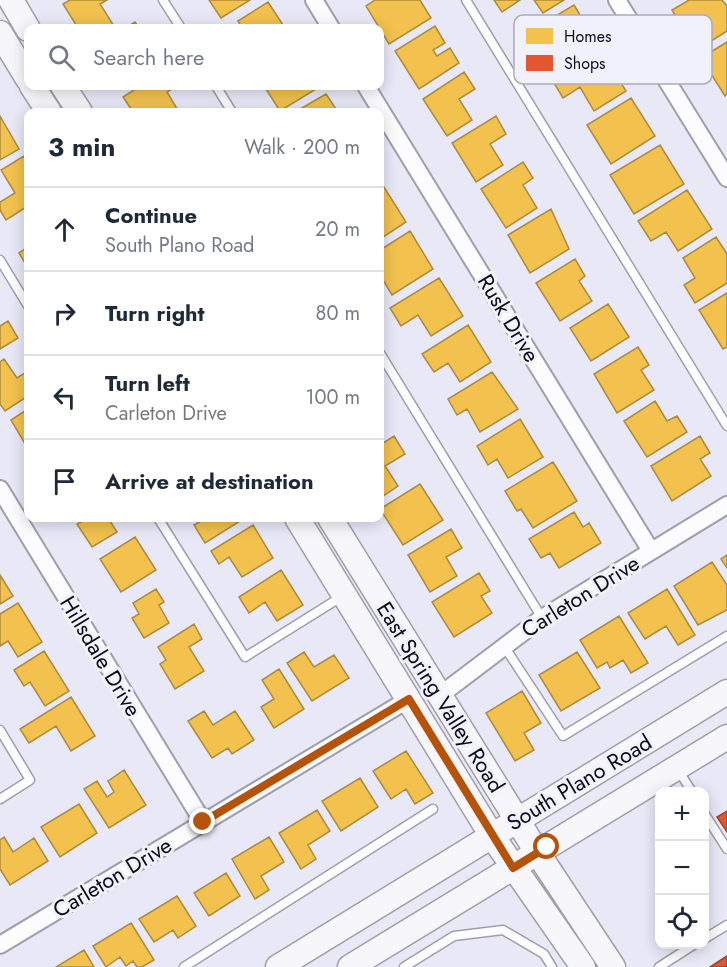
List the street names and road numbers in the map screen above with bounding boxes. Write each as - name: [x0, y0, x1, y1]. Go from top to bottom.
- street label: Rusk Drive: [470, 268, 548, 368]
- street label: Carleton Drive: [515, 547, 645, 645]
- street label: Hillsdale Drive: [52, 590, 150, 722]
- street label: East Spring Valley Road: [369, 595, 513, 799]
- street label: South Plano Road: [500, 726, 658, 838]
- street label: Carleton Drive: [46, 829, 178, 925]

